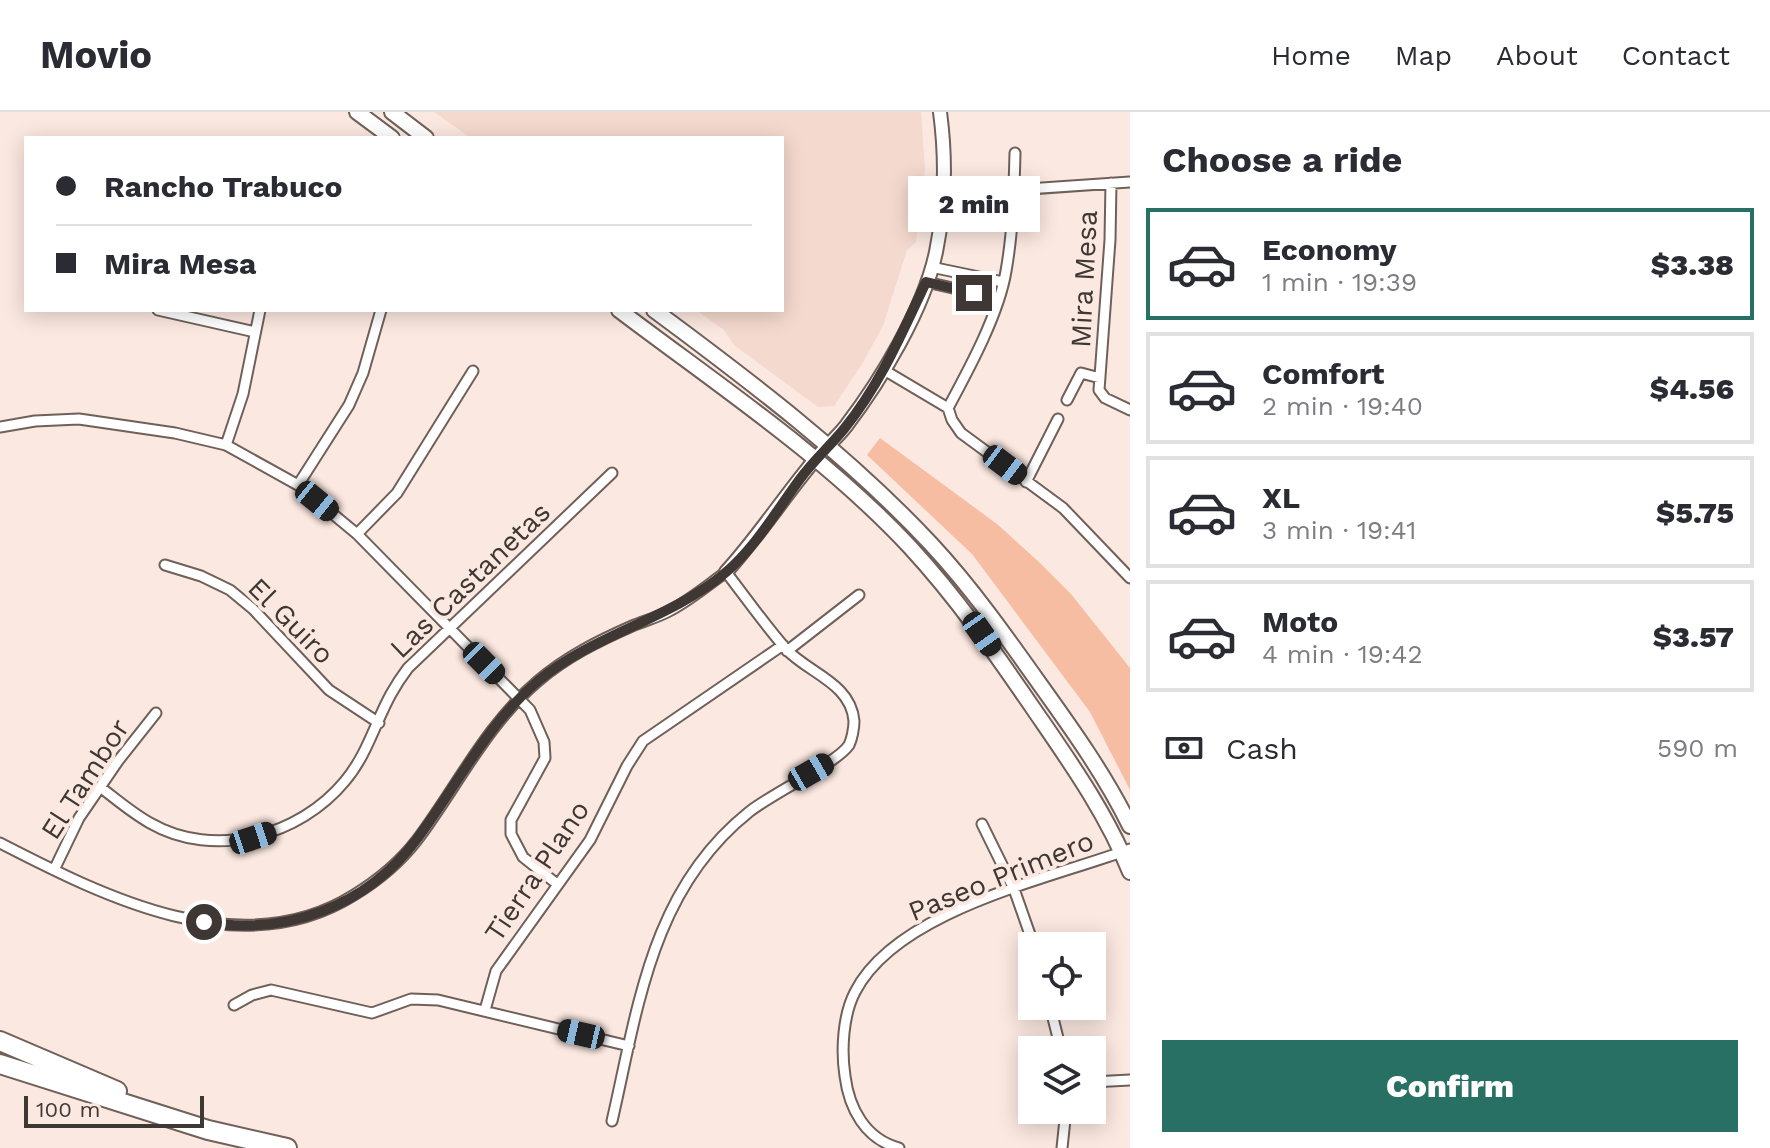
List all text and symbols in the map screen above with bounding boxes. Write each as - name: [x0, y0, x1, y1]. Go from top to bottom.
- text: Movio: [40, 33, 152, 77]
- text: Home: [1271, 39, 1351, 72]
- text: Map: [1395, 39, 1452, 72]
- text: About: [1496, 39, 1578, 72]
- text: Contact: [1622, 39, 1730, 72]
- text: Choose a ride: [1162, 139, 1402, 181]
- text: Rancho Trabuco: [104, 169, 342, 204]
- callout: 2 min: [908, 177, 1040, 233]
- text: 2 min: [939, 189, 1009, 219]
- street label: Mira Mesa: [1064, 209, 1104, 349]
- icon: car: [1166, 228, 1238, 300]
- text: Economy: [1262, 232, 1397, 267]
- text: Mira Mesa: [104, 246, 256, 281]
- text: $3.38: [1651, 247, 1734, 282]
- text: 1 min · 19:39: [1262, 267, 1417, 297]
- route end: [956, 275, 992, 311]
- icon: car: [1166, 352, 1238, 424]
- text: Comfort: [1262, 356, 1384, 391]
- text: $4.56: [1650, 371, 1734, 406]
- text: 2 min · 19:40: [1262, 391, 1423, 421]
- car: [979, 441, 1031, 489]
- icon: car: [1166, 476, 1238, 548]
- car: [291, 477, 343, 525]
- text: XL: [1262, 480, 1300, 515]
- street label: Las Castanetas: [383, 495, 557, 665]
- text: $5.75: [1656, 495, 1734, 530]
- text: 3 min · 19:41: [1262, 515, 1416, 545]
- street label: El Guiro: [241, 571, 341, 671]
- icon: car: [1166, 600, 1238, 672]
- text: Moto: [1262, 604, 1338, 639]
- car: [958, 607, 1006, 661]
- text: $3.57: [1653, 619, 1734, 654]
- car: [459, 638, 509, 688]
- text: 4 min · 19:42: [1262, 639, 1423, 669]
- street label: El Tambor: [34, 713, 136, 845]
- icon: cash: [1162, 726, 1206, 770]
- text: Cash: [1226, 731, 1298, 766]
- text: 590 m: [1657, 733, 1738, 763]
- car: [784, 750, 838, 794]
- street label: Tierra Plano: [478, 794, 596, 948]
- car: [226, 819, 280, 857]
- street label: Paseo Primero: [904, 824, 1098, 928]
- route start: [186, 904, 222, 940]
- map controls: [1018, 932, 1106, 1124]
- button: locate: [1018, 932, 1106, 1020]
- car: [555, 1017, 607, 1051]
- button: layers: [1018, 1036, 1106, 1124]
- button: Confirm: [1162, 1040, 1738, 1132]
- scale bar: [24, 1092, 204, 1128]
- text: 100 m: [36, 1097, 100, 1122]

